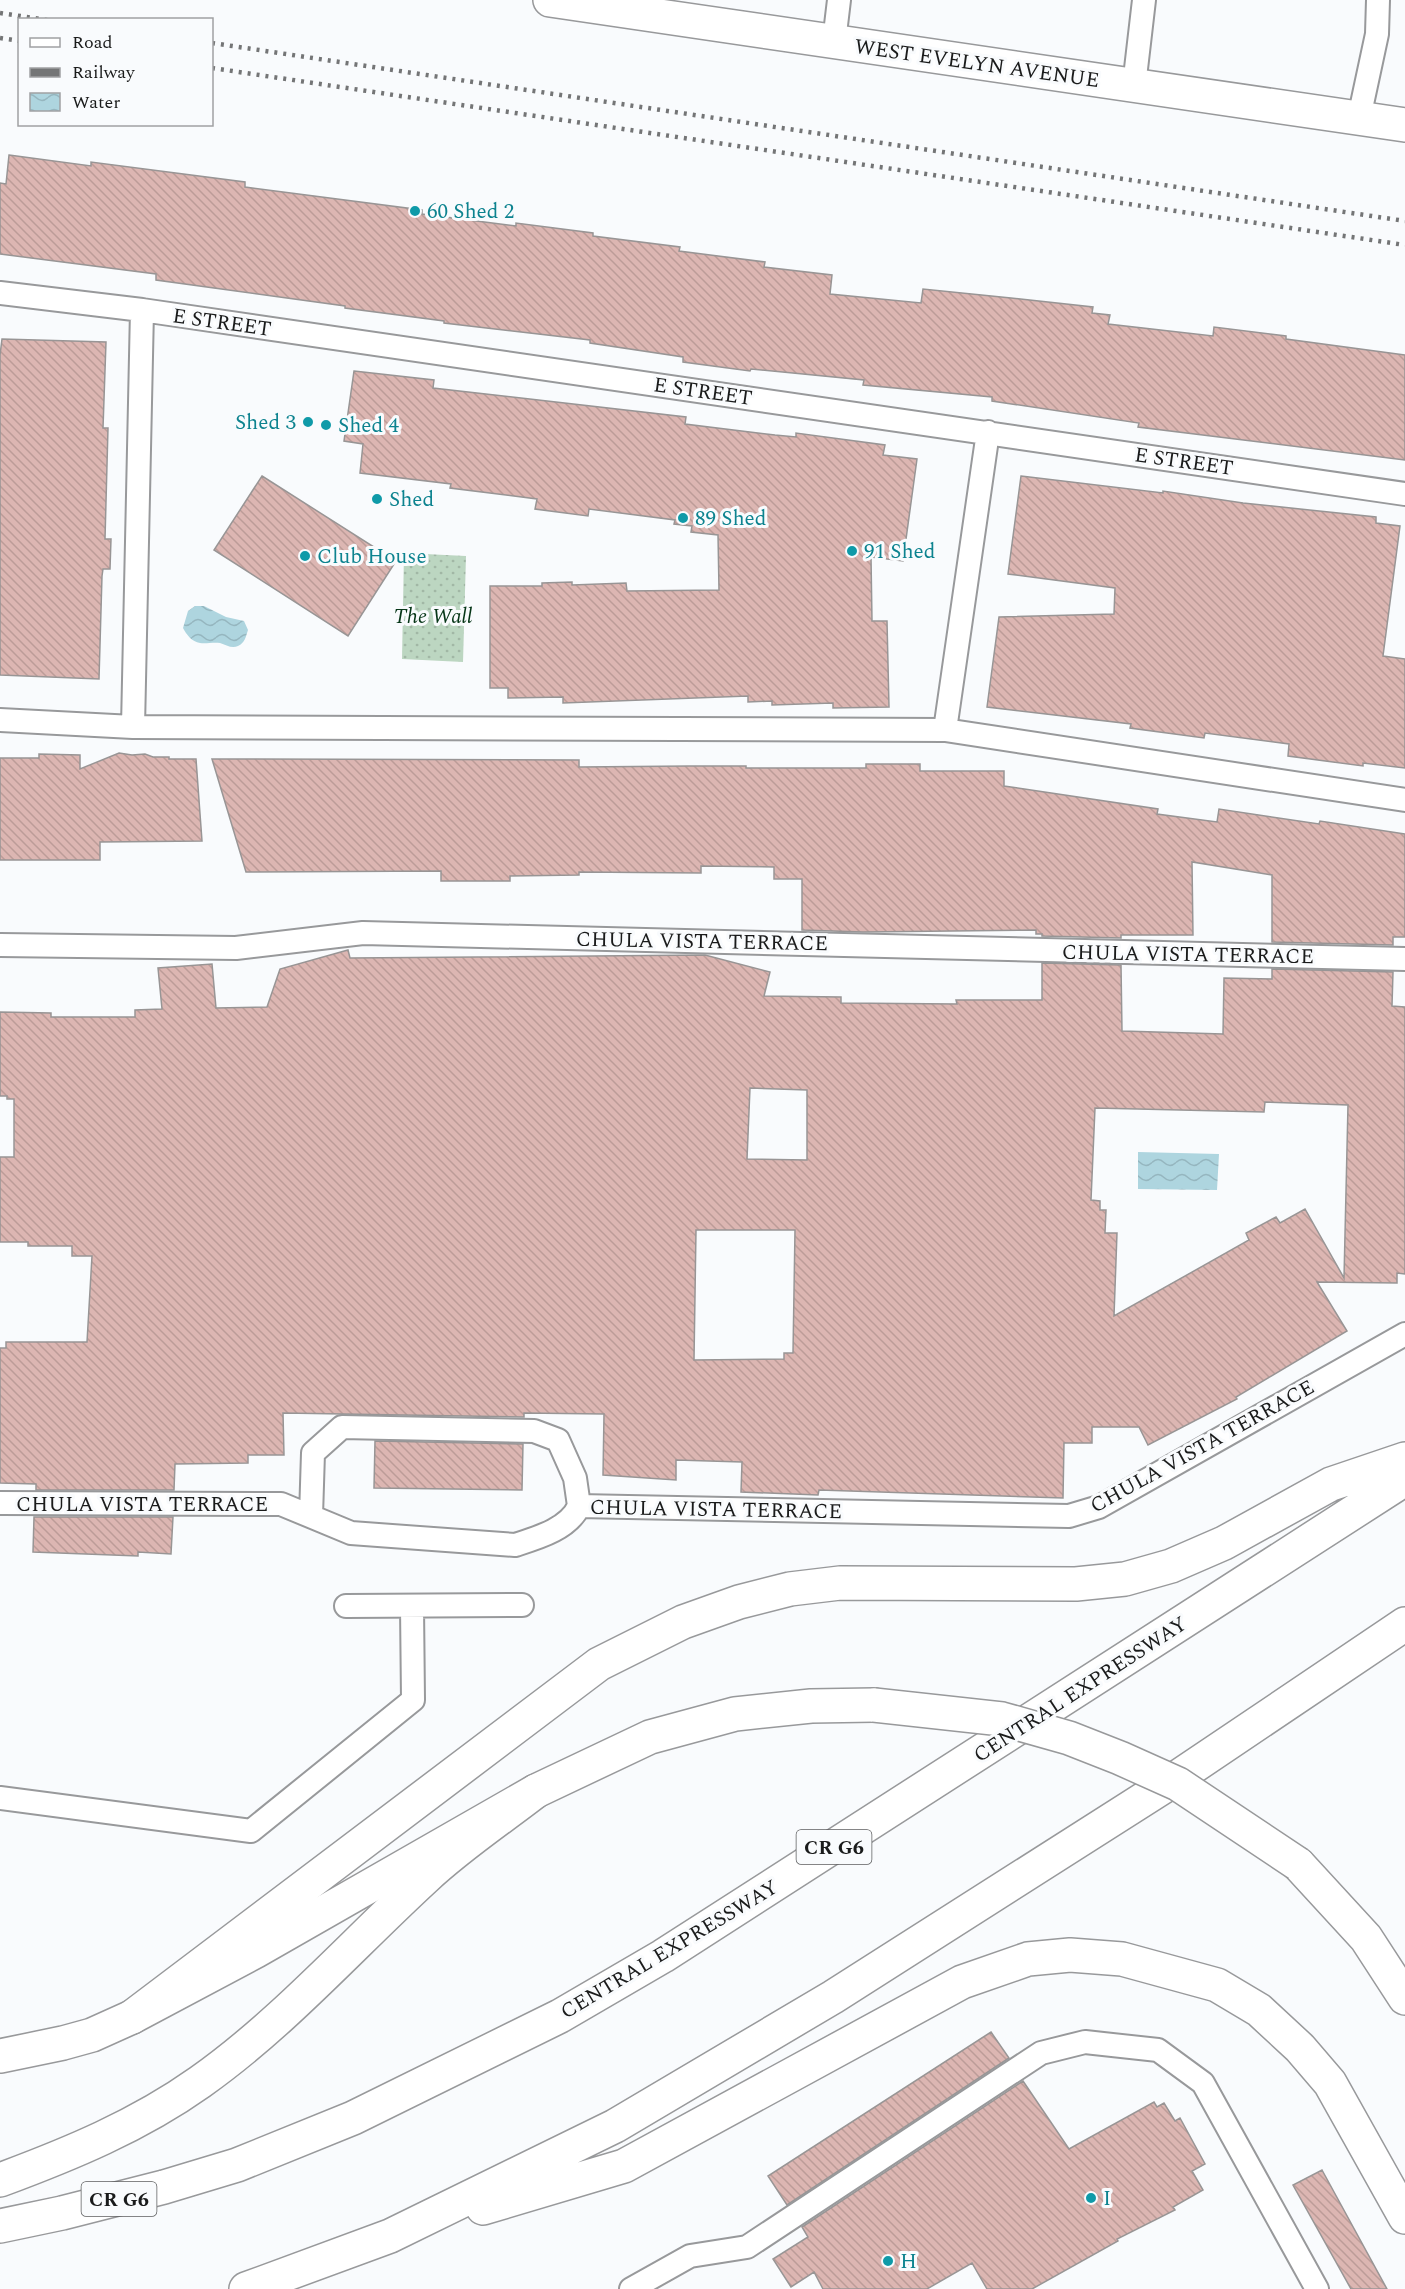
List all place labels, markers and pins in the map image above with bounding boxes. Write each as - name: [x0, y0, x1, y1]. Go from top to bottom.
- place label: 60 Shed 2: [427, 196, 514, 228]
- marker: 60 Shed 2: [408, 204, 422, 218]
- place label: Shed 3: [235, 407, 296, 439]
- place label: Shed 4: [338, 410, 400, 442]
- marker: Shed 3: [301, 415, 315, 429]
- marker: Shed 4: [319, 418, 333, 432]
- place label: Shed: [389, 484, 434, 516]
- marker: Shed: [370, 492, 384, 506]
- place label: 89 Shed: [695, 503, 767, 535]
- marker: 89 Shed: [676, 511, 690, 525]
- place label: 91 Shed: [864, 536, 936, 568]
- place label: Club House: [317, 541, 427, 573]
- marker: 91 Shed: [845, 544, 859, 558]
- marker: Club House: [298, 549, 312, 563]
- place label: I: [1103, 2183, 1111, 2215]
- marker: I: [1084, 2191, 1098, 2205]
- place label: H: [900, 2246, 917, 2278]
- marker: H: [881, 2254, 895, 2268]

